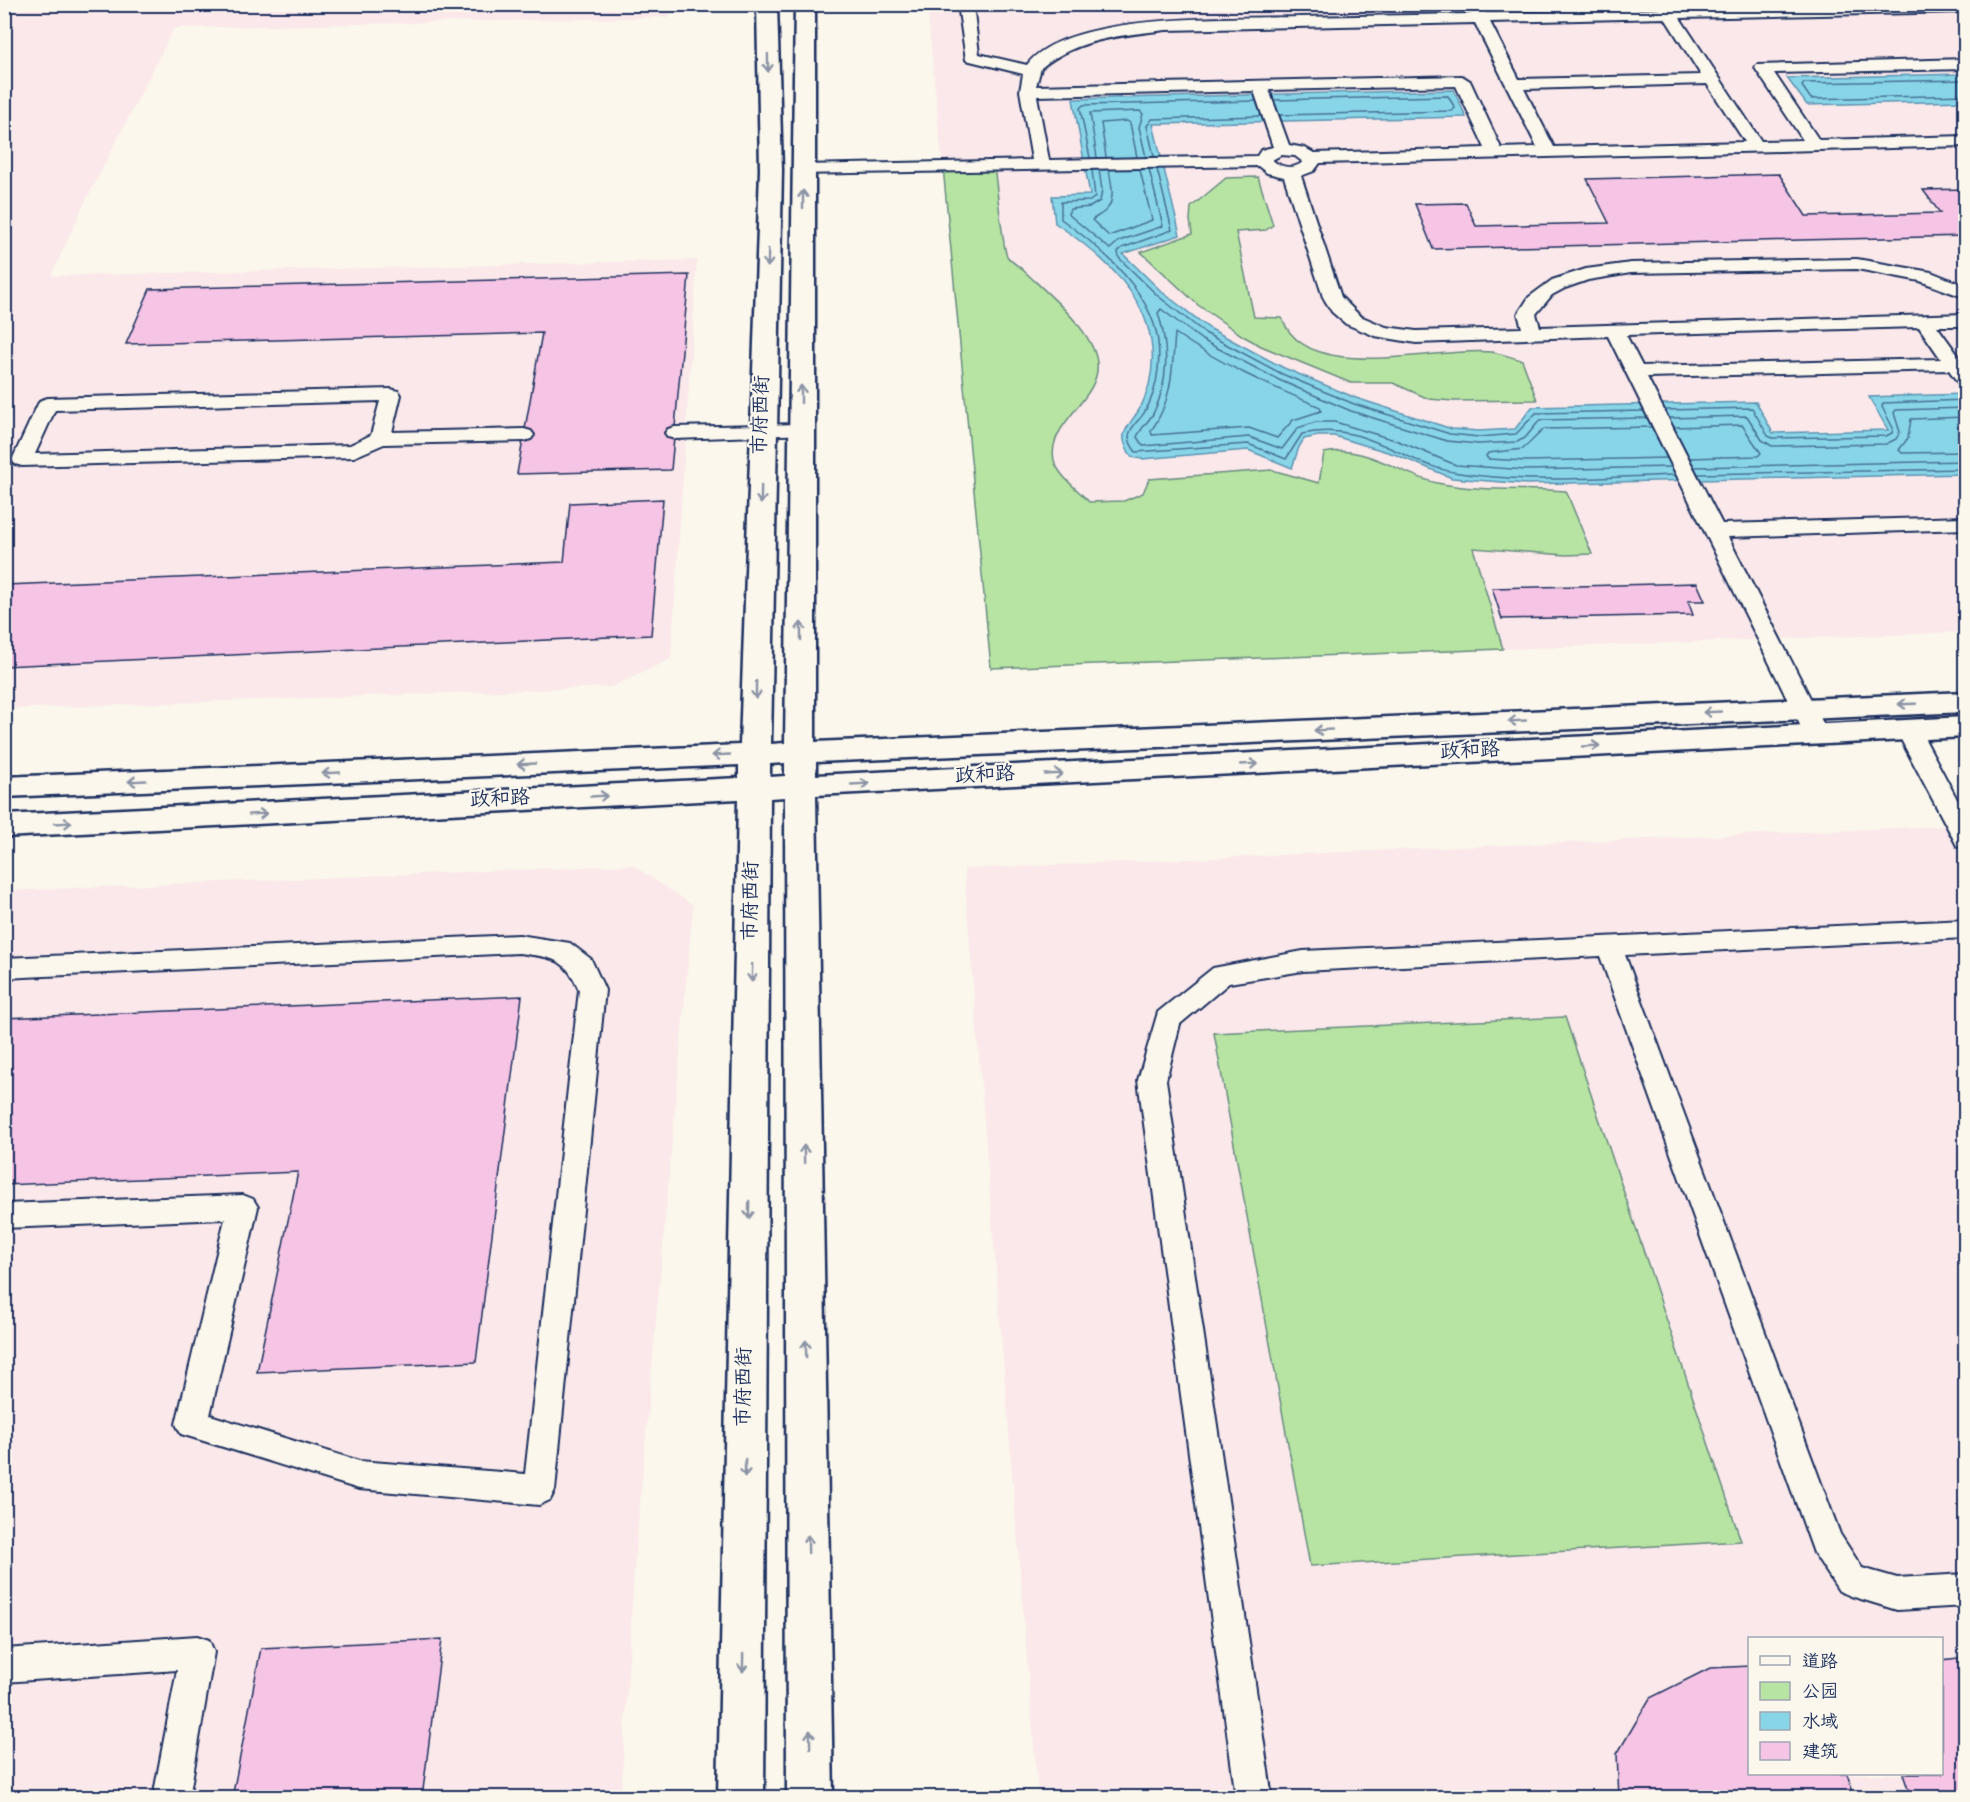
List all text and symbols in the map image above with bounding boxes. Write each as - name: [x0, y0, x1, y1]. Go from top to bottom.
- one-way arrow: [762, 52, 774, 72]
- one-way arrow: [797, 190, 809, 210]
- one-way arrow: [762, 247, 774, 267]
- street label: 市府西街: [748, 375, 776, 455]
- one-way arrow: [796, 385, 807, 405]
- one-way arrow: [755, 484, 767, 504]
- one-way arrow: [795, 622, 807, 642]
- one-way arrow: [751, 679, 762, 699]
- one-way arrow: [1898, 698, 1918, 710]
- one-way arrow: [1703, 707, 1723, 718]
- one-way arrow: [1508, 716, 1528, 727]
- one-way arrow: [1313, 724, 1333, 735]
- street label: 政和路: [1439, 738, 1502, 766]
- one-way arrow: [1580, 741, 1600, 752]
- one-way arrow: [712, 749, 732, 760]
- one-way arrow: [517, 758, 537, 769]
- one-way arrow: [1239, 758, 1259, 769]
- street label: 政和路: [954, 762, 1017, 790]
- one-way arrow: [322, 767, 342, 778]
- one-way arrow: [1044, 768, 1064, 779]
- one-way arrow: [127, 776, 147, 787]
- one-way arrow: [849, 778, 869, 789]
- street label: 政和路: [469, 786, 532, 814]
- one-way arrow: [589, 791, 609, 802]
- one-way arrow: [247, 808, 267, 819]
- one-way arrow: [52, 818, 72, 829]
- street label: 市府西街: [739, 861, 765, 941]
- one-way arrow: [746, 963, 757, 983]
- one-way arrow: [799, 1145, 810, 1165]
- one-way arrow: [743, 1200, 754, 1220]
- one-way arrow: [800, 1340, 812, 1360]
- street label: 市府西街: [732, 1347, 758, 1427]
- one-way arrow: [739, 1458, 751, 1478]
- one-way arrow: [802, 1535, 814, 1555]
- legend: [1748, 1637, 1943, 1775]
- text: 道路: [1802, 1652, 1838, 1674]
- one-way arrow: [737, 1653, 749, 1673]
- text: 公园: [1802, 1682, 1838, 1704]
- text: 水域: [1802, 1712, 1838, 1734]
- one-way arrow: [804, 1730, 816, 1750]
- text: 建筑: [1802, 1742, 1838, 1764]

